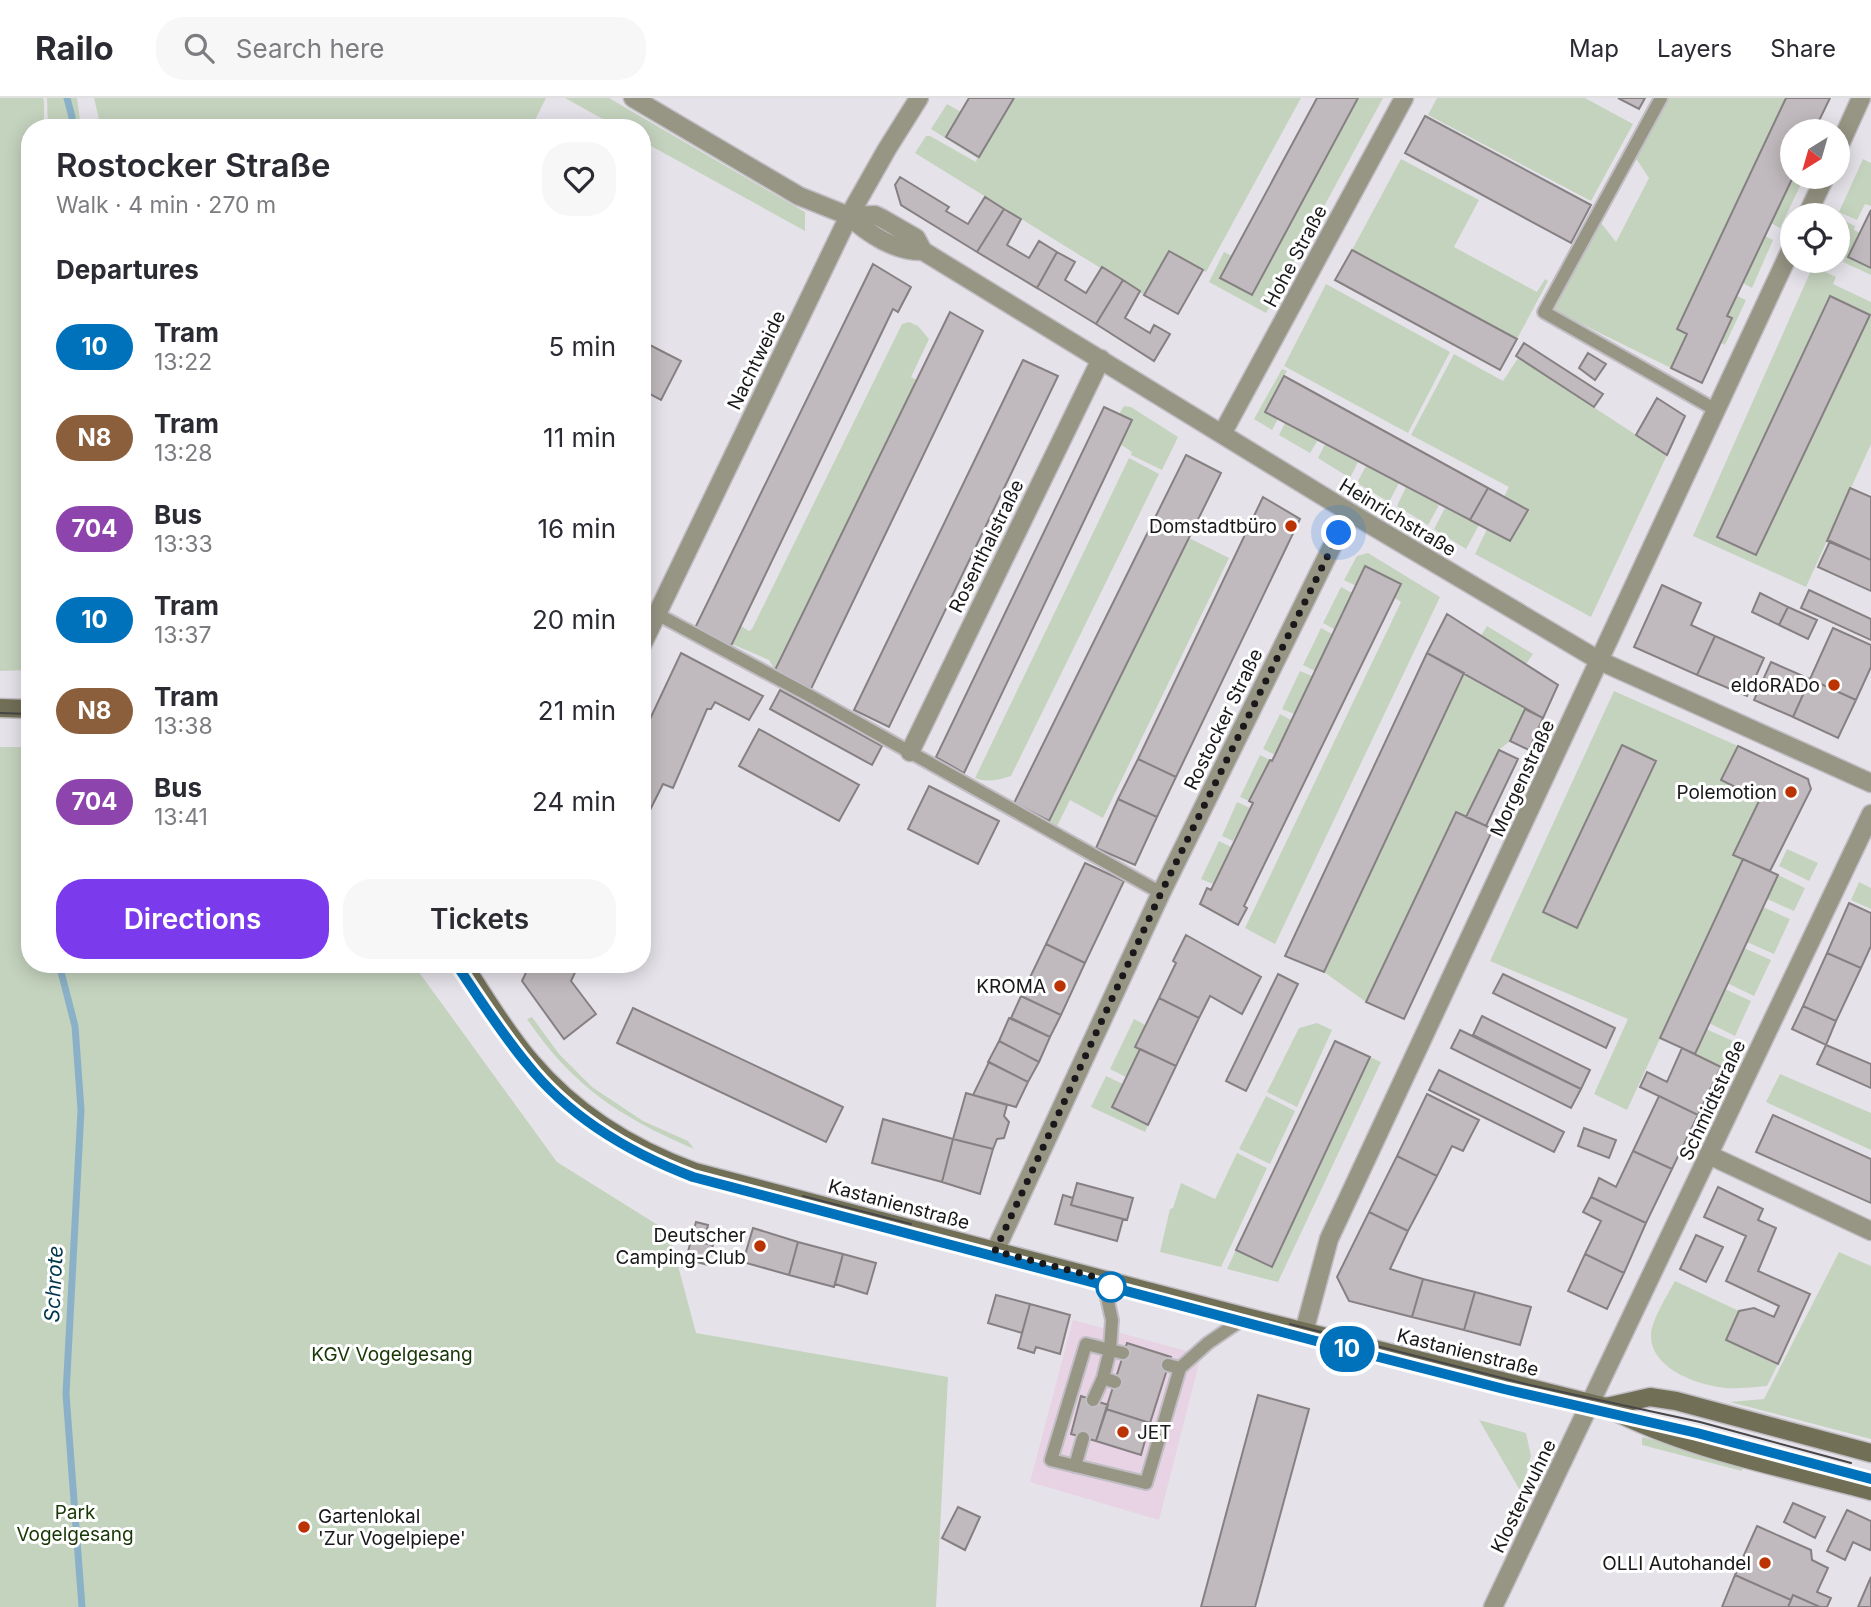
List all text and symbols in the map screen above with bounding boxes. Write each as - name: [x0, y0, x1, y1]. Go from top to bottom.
- search box: [156, 17, 646, 80]
- text: Railo: [35, 28, 114, 68]
- icon: search: [180, 29, 218, 67]
- text: Search here: [236, 33, 384, 64]
- text: Map: [1569, 34, 1619, 63]
- text: Layers: [1657, 34, 1732, 63]
- text: Share: [1770, 34, 1836, 63]
- north arrow: [1780, 119, 1850, 189]
- map controls: [1780, 119, 1850, 273]
- button: heart: [542, 142, 616, 216]
- text: Rostocker Straße: [56, 145, 331, 185]
- text: Walk · 4 min · 270 m: [56, 191, 276, 219]
- street label: Hohe Straße: [1259, 201, 1332, 311]
- button: locate: [1780, 203, 1850, 273]
- text: Departures: [56, 254, 199, 285]
- street label: Nachtweide: [723, 307, 790, 413]
- text: Tram: [154, 317, 219, 348]
- text: 5 min: [548, 331, 616, 362]
- text: 10: [81, 332, 108, 361]
- text: 13:22: [154, 348, 212, 376]
- text: Tram: [154, 408, 219, 439]
- text: 11 min: [543, 422, 616, 453]
- text: N8: [78, 423, 111, 452]
- text: 13:28: [154, 439, 212, 467]
- street label: Heinrichstraße: [1335, 474, 1460, 561]
- street label: Rosenthalstraße: [944, 476, 1029, 617]
- text: Bus: [154, 499, 202, 530]
- text: 16 min: [538, 513, 616, 544]
- text: 704: [72, 514, 118, 543]
- place label: Domstadtbüro: [1149, 515, 1277, 538]
- your location: [1321, 515, 1356, 550]
- marker: Domstadtbüro: [1283, 518, 1299, 534]
- text: 13:33: [154, 530, 213, 558]
- text: Tram: [154, 590, 219, 621]
- text: 20 min: [532, 604, 616, 635]
- text: 10: [81, 605, 108, 634]
- text: 13:37: [154, 621, 211, 649]
- street label: Rostocker Straße: [1179, 645, 1268, 794]
- place label: eldoRADo: [1731, 674, 1820, 697]
- marker: eldoRADo: [1826, 677, 1842, 693]
- text: Tram: [154, 681, 219, 712]
- text: 21 min: [538, 695, 616, 726]
- text: N8: [78, 696, 111, 725]
- text: 13:38: [154, 712, 213, 740]
- street label: Morgenstraße: [1485, 716, 1560, 840]
- text: Bus: [154, 772, 202, 803]
- place label: Polemotion: [1676, 781, 1777, 804]
- marker: Polemotion: [1783, 784, 1799, 800]
- text: 24 min: [532, 786, 616, 817]
- text: 704: [72, 787, 118, 816]
- text: 13:41: [154, 803, 208, 831]
- button: Directions: [56, 879, 329, 959]
- button: Tickets: [343, 879, 616, 959]
- place label: KROMA: [976, 975, 1046, 998]
- marker: KROMA: [1052, 978, 1068, 994]
- street label: Schmidtstraße: [1674, 1036, 1750, 1164]
- street label: Kastanienstraße: [826, 1175, 972, 1234]
- place label: Deutscher Camping-Club: [616, 1224, 746, 1269]
- marker: Deutscher Camping-Club: [752, 1238, 768, 1254]
- water label: Schrote: [39, 1245, 68, 1323]
- unlabelled marker: [1096, 1272, 1126, 1302]
- street label: Kastanienstraße: [1395, 1324, 1541, 1381]
- line badge: 10: [1316, 1326, 1378, 1372]
- text: 10: [1334, 1334, 1360, 1363]
- park label: KGV Vogelgesang: [311, 1343, 473, 1366]
- place label: JET: [1137, 1421, 1172, 1444]
- marker: JET: [1115, 1424, 1131, 1440]
- street label: Klosterwuhne: [1486, 1436, 1561, 1557]
- park label: Park Vogelgesang: [16, 1501, 134, 1546]
- place label: Gartenlokal 'Zur Vogelpiepe': [318, 1505, 466, 1550]
- marker: Gartenlokal 'Zur Vogelpiepe': [296, 1519, 312, 1535]
- place label: OLLI Autohandel: [1602, 1552, 1751, 1575]
- marker: OLLI Autohandel: [1757, 1555, 1773, 1571]

